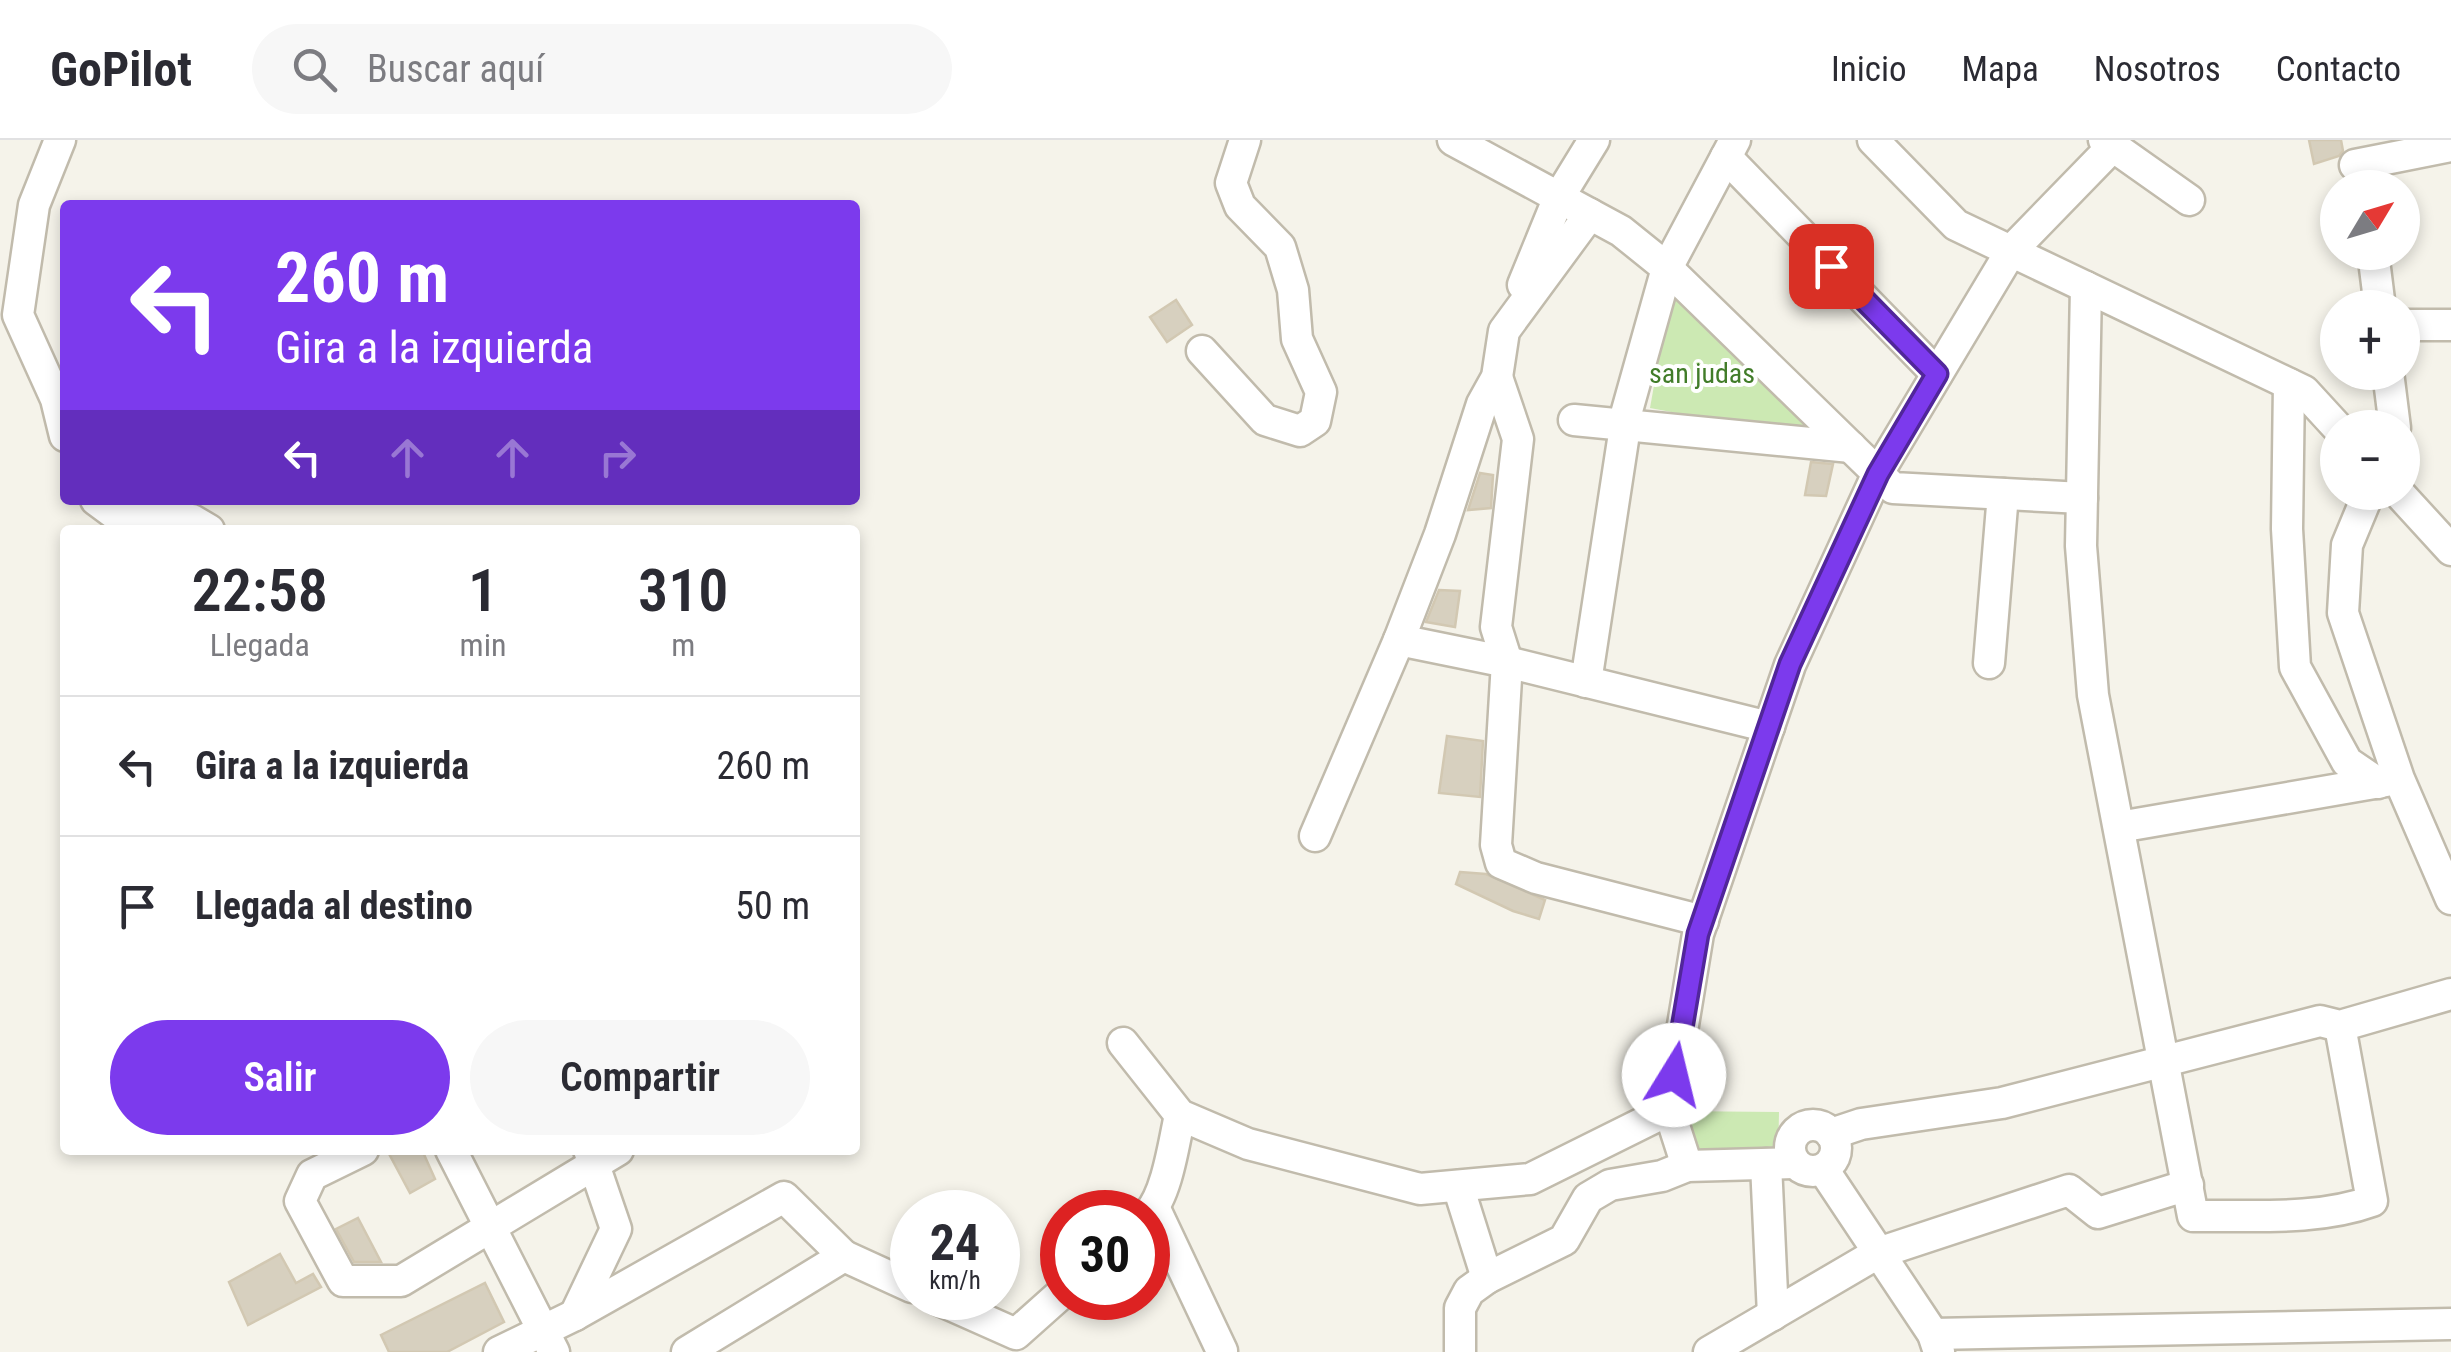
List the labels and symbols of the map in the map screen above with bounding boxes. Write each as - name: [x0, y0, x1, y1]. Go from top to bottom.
- north arrow: [2320, 170, 2420, 270]
- pin: [1789, 224, 1874, 309]
- park label: san judas: [1649, 357, 1755, 390]
- position arrow: [1622, 1023, 1726, 1127]
- speed limit sign: 30: [1040, 1190, 1170, 1320]

